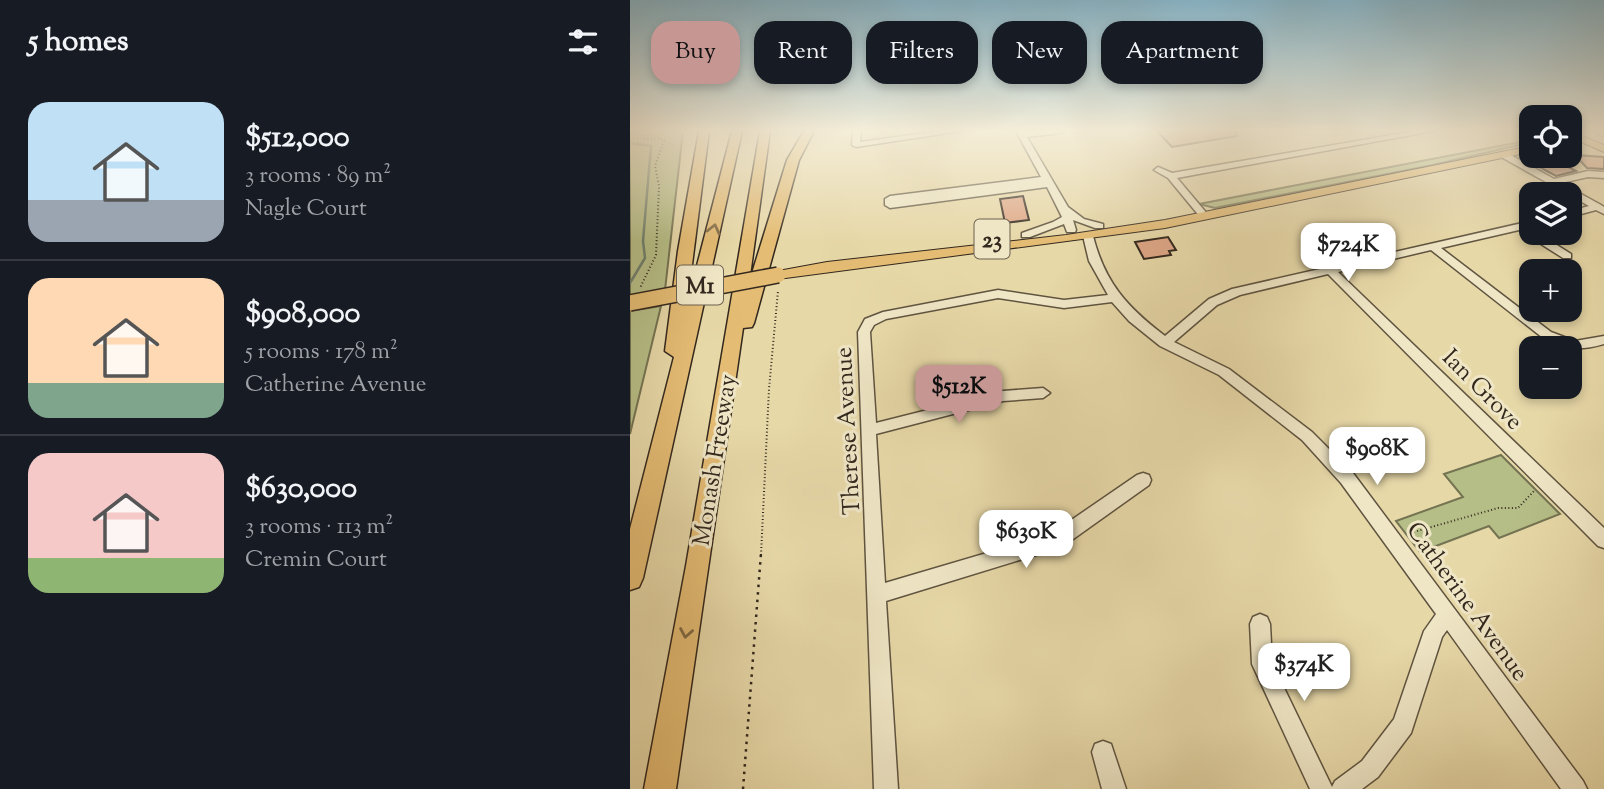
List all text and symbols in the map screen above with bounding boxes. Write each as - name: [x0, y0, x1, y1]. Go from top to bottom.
- text: 5 homes: [28, 21, 129, 64]
- chip: Buy: [651, 21, 740, 84]
- chip: Rent: [754, 21, 852, 84]
- chip: Filters: [866, 21, 978, 84]
- chip: New: [992, 21, 1087, 84]
- chip: Apartment: [1101, 21, 1263, 84]
- icon: filters: [564, 23, 602, 61]
- map controls: [1519, 105, 1582, 399]
- button: locate: [1519, 105, 1582, 168]
- text: $512,000: [245, 117, 350, 160]
- icon: home: [84, 130, 168, 214]
- text: 3 rooms · 89 m²: [245, 160, 391, 193]
- button: layers: [1519, 182, 1582, 245]
- text: Nagle Court: [245, 193, 367, 226]
- road number: 23: [974, 220, 1010, 258]
- one-way arrow: [705, 223, 720, 235]
- pin: $724K: [1299, 224, 1397, 283]
- text: $724K: [1317, 229, 1379, 262]
- button: +: [1519, 259, 1582, 322]
- road number: M1: [677, 266, 723, 304]
- text: $908,000: [245, 293, 360, 336]
- icon: home: [84, 306, 168, 390]
- text: 5 rooms · 178 m²: [245, 336, 398, 369]
- button: −: [1519, 336, 1582, 399]
- street label: Ian Grove: [1433, 342, 1530, 439]
- street label: Therese Avenue: [828, 346, 870, 516]
- pin: $512K: [910, 366, 1008, 425]
- text: Catherine Avenue: [245, 369, 426, 402]
- text: $512K: [931, 371, 987, 404]
- street label: Monash Freeway: [686, 372, 746, 549]
- pin: $908K: [1328, 428, 1426, 487]
- text: $908K: [1345, 433, 1409, 466]
- text: $630,000: [245, 468, 357, 511]
- icon: home: [84, 481, 168, 565]
- pin: $630K: [977, 510, 1075, 570]
- text: 3 rooms · 113 m²: [245, 511, 393, 544]
- text: $630K: [995, 516, 1057, 549]
- street label: Catherine Avenue: [1397, 516, 1536, 689]
- text: Cremin Court: [245, 544, 387, 577]
- one-way arrow: [679, 627, 694, 639]
- pin: $374K: [1255, 644, 1353, 703]
- text: $374K: [1274, 649, 1334, 682]

